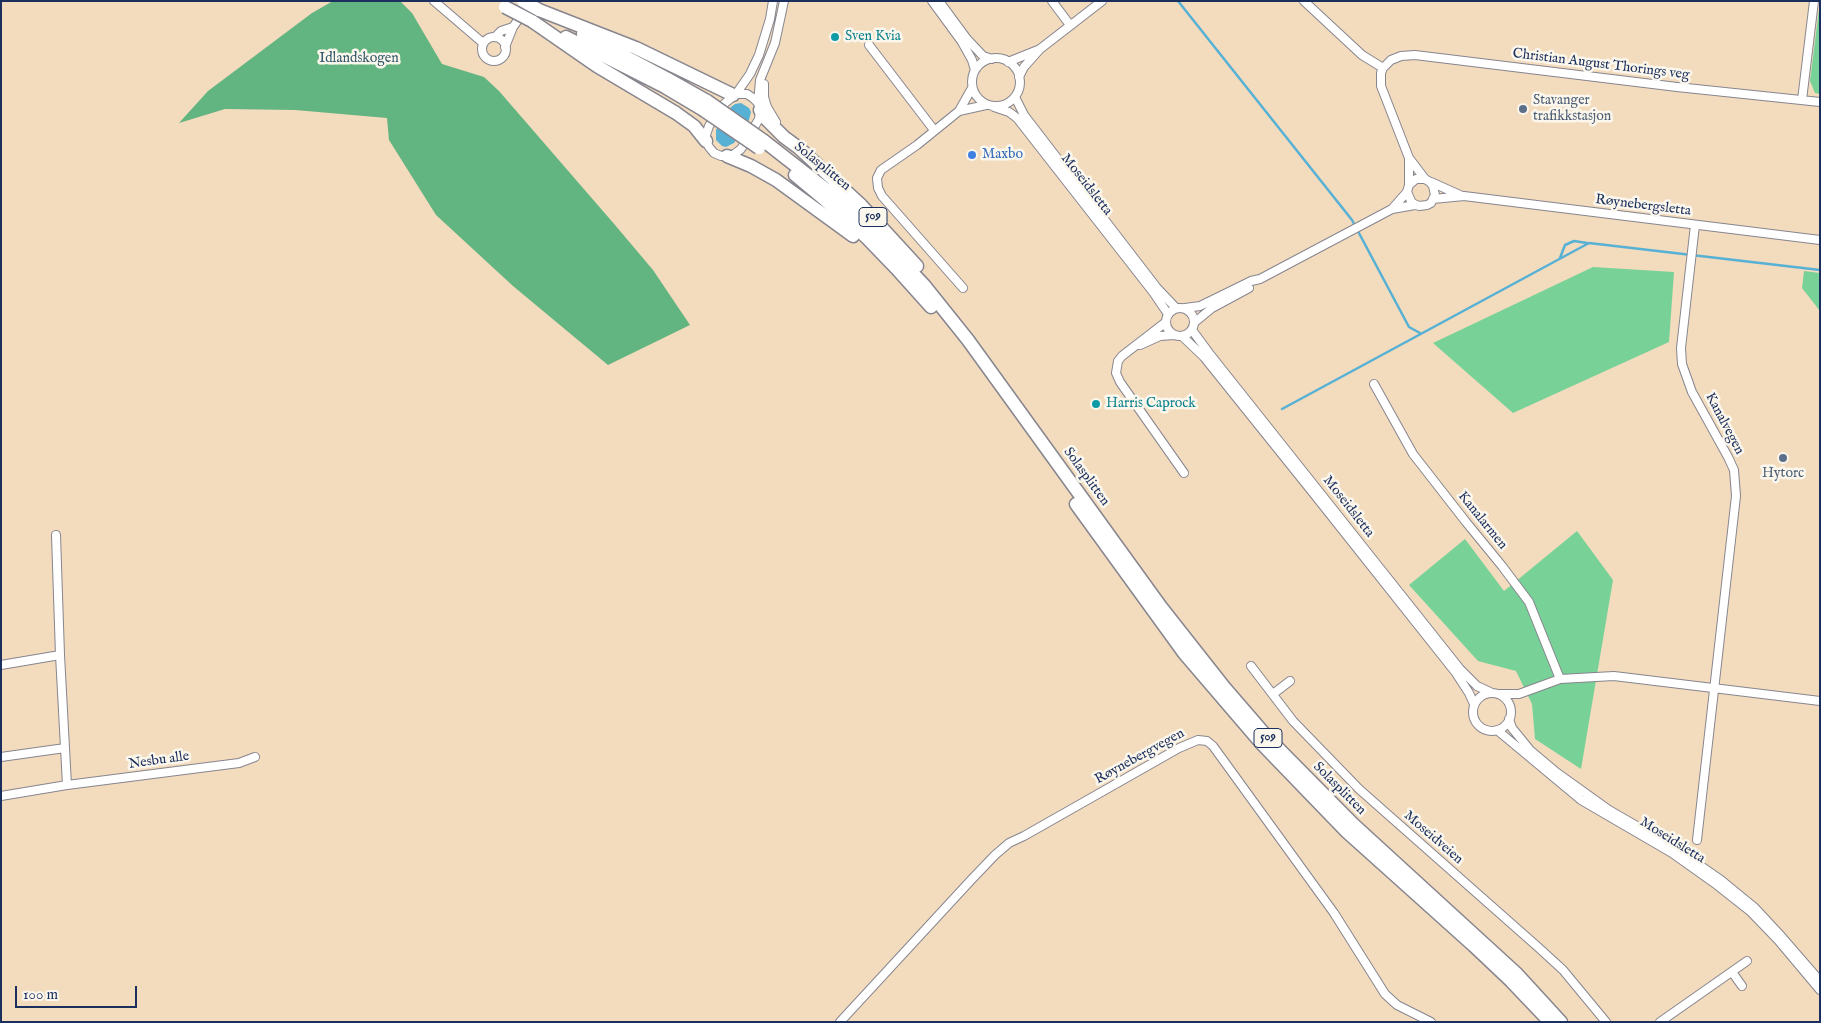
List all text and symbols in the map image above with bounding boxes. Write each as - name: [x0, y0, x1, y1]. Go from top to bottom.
- place label: Sven Kvia: [845, 29, 901, 45]
- marker: Sven Kvia: [829, 31, 841, 43]
- street label: Christian August Thorings veg: [1512, 46, 1690, 84]
- park label: Idlandskogen: [319, 51, 399, 67]
- place label: Stavanger trafikkstasjon: [1533, 93, 1611, 125]
- marker: Stavanger trafikkstasjon: [1517, 103, 1529, 115]
- street label: Solasplitten: [790, 139, 854, 195]
- place label: Maxbo: [982, 147, 1023, 163]
- marker: Maxbo: [966, 149, 978, 161]
- street label: Moseidsletta: [1057, 151, 1115, 219]
- street label: Røynebergsletta: [1594, 192, 1692, 220]
- road number: 509: [859, 208, 887, 226]
- street label: Kanalvegen: [1701, 390, 1747, 458]
- place label: Harris Caprock: [1106, 396, 1196, 412]
- marker: Harris Caprock: [1090, 398, 1102, 410]
- street label: Solasplitten: [1059, 445, 1113, 509]
- marker: Hytorc: [1777, 452, 1789, 464]
- place label: Hytorc: [1762, 466, 1804, 482]
- street label: Moseidsletta: [1319, 473, 1377, 541]
- street label: Kanalarmen: [1454, 489, 1510, 553]
- street label: Røynebergvegen: [1092, 725, 1188, 789]
- road number: 509: [1254, 728, 1282, 748]
- street label: Nesbu alle: [128, 748, 190, 774]
- street label: Solasplitten: [1309, 759, 1369, 819]
- street label: Moseidveien: [1400, 808, 1466, 868]
- street label: Moseidsletta: [1636, 814, 1708, 868]
- scale bar: [18, 976, 140, 1008]
- text: 100 m: [23, 985, 58, 1004]

